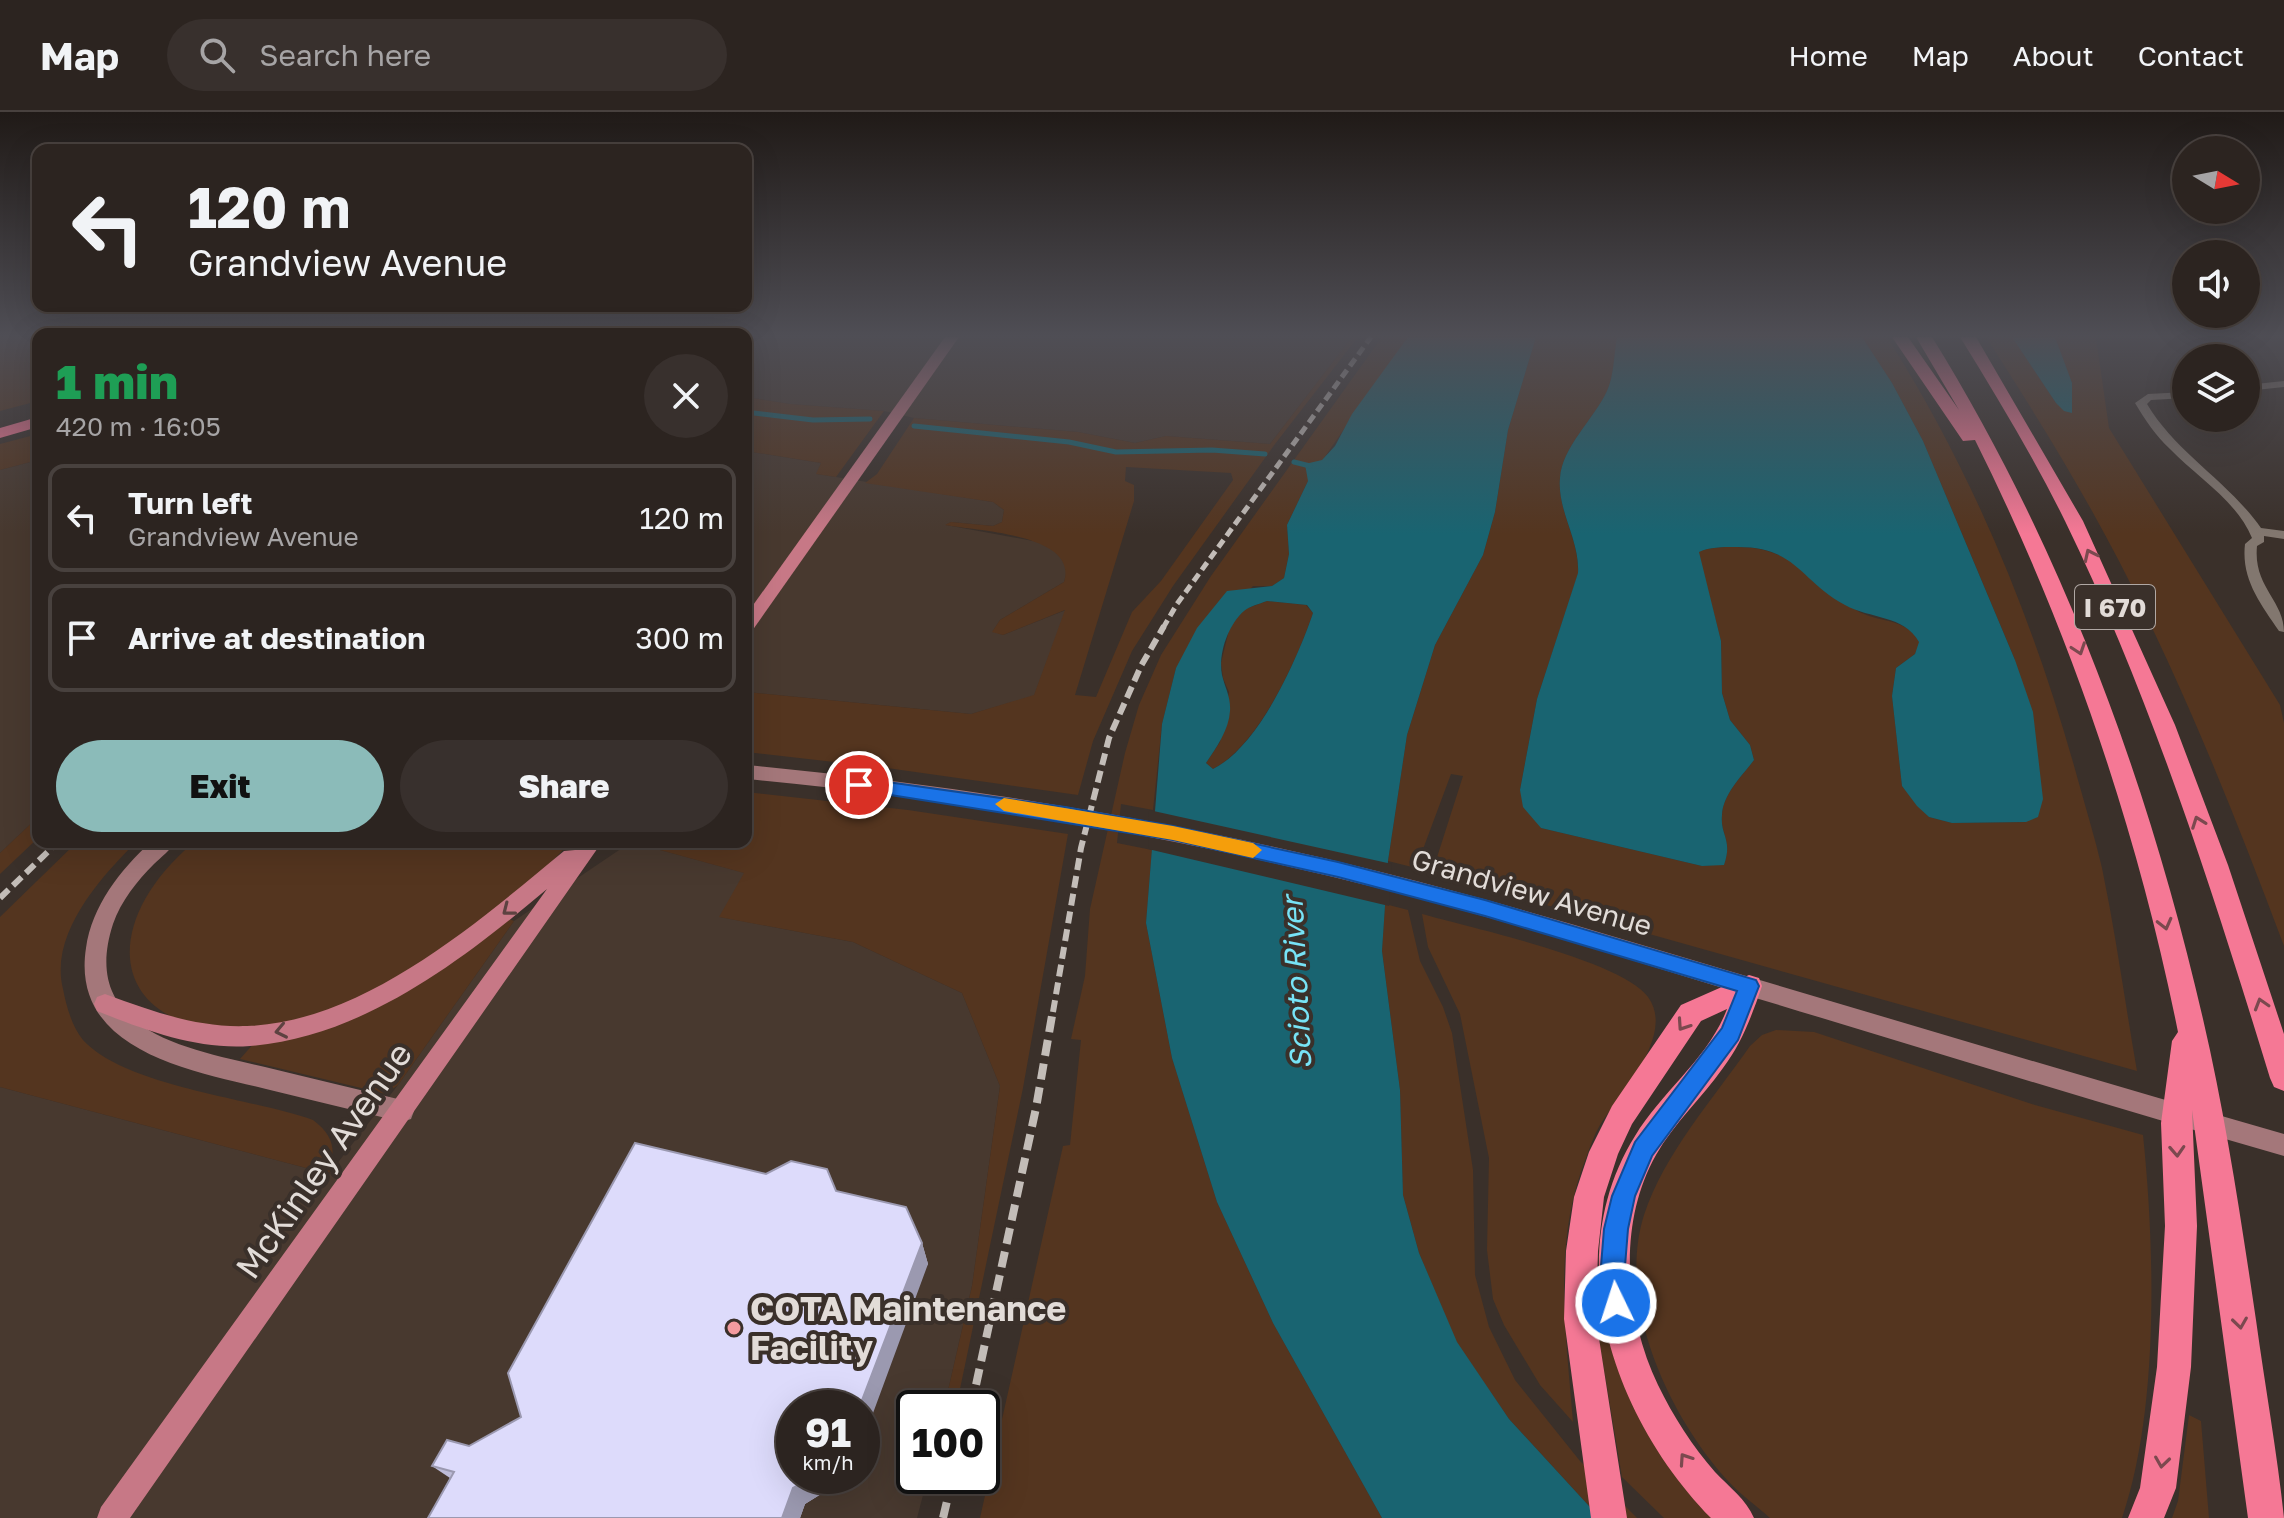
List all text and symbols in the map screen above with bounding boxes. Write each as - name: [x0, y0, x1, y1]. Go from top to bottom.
- search box: [167, 19, 727, 91]
- text: Map: [40, 33, 119, 78]
- icon: search: [195, 33, 239, 77]
- text: Search here: [259, 37, 431, 73]
- text: Home: [1789, 39, 1868, 72]
- text: Map: [1912, 39, 1969, 72]
- text: About: [2013, 39, 2094, 72]
- text: Contact: [2138, 39, 2244, 72]
- north arrow: [2172, 136, 2260, 224]
- map controls: [2172, 136, 2260, 432]
- text: 120 m: [188, 173, 350, 240]
- icon: left: [56, 176, 160, 280]
- button: sound: [2172, 240, 2260, 328]
- text: Grandview Avenue: [188, 241, 507, 284]
- button: layers: [2172, 344, 2260, 432]
- text: 1 min: [56, 352, 178, 410]
- button: close: [644, 354, 728, 438]
- text: 420 m · 16:05: [56, 411, 221, 442]
- text: Turn left: [128, 485, 253, 521]
- icon: left: [60, 496, 104, 540]
- text: 120 m: [639, 500, 724, 536]
- text: Grandview Avenue: [128, 521, 359, 552]
- one-way arrow: [2084, 549, 2100, 563]
- road number: I 670: [2075, 585, 2155, 629]
- icon: arrive: [60, 616, 104, 660]
- text: Arrive at destination: [128, 620, 425, 656]
- text: 300 m: [635, 620, 724, 656]
- one-way arrow: [2069, 642, 2085, 656]
- button: Exit: [56, 740, 384, 832]
- button: Share: [400, 740, 728, 832]
- pin: [825, 751, 893, 819]
- icon: arrive: [837, 763, 881, 807]
- one-way arrow: [2191, 815, 2208, 829]
- street label: Grandview Avenue: [1408, 842, 1656, 942]
- water label: Scioto River: [1273, 891, 1318, 1070]
- one-way arrow: [503, 900, 517, 915]
- one-way arrow: [2155, 917, 2172, 931]
- one-way arrow: [2254, 997, 2270, 1011]
- one-way arrow: [1678, 1016, 1693, 1031]
- one-way arrow: [275, 1022, 288, 1039]
- street label: McKinley Avenue: [227, 1034, 419, 1286]
- one-way arrow: [2169, 1145, 2186, 1158]
- position arrow: [1574, 1261, 1658, 1345]
- place label: COTA Maintenance Facility: [750, 1288, 1066, 1367]
- one-way arrow: [2231, 1316, 2248, 1330]
- marker: COTA Maintenance Facility: [725, 1319, 743, 1337]
- speed limit sign: 100: [896, 1390, 1000, 1494]
- text: 91: [805, 1408, 851, 1456]
- text: km/h: [803, 1450, 853, 1474]
- one-way arrow: [1680, 1454, 1695, 1468]
- one-way arrow: [2154, 1455, 2171, 1469]

